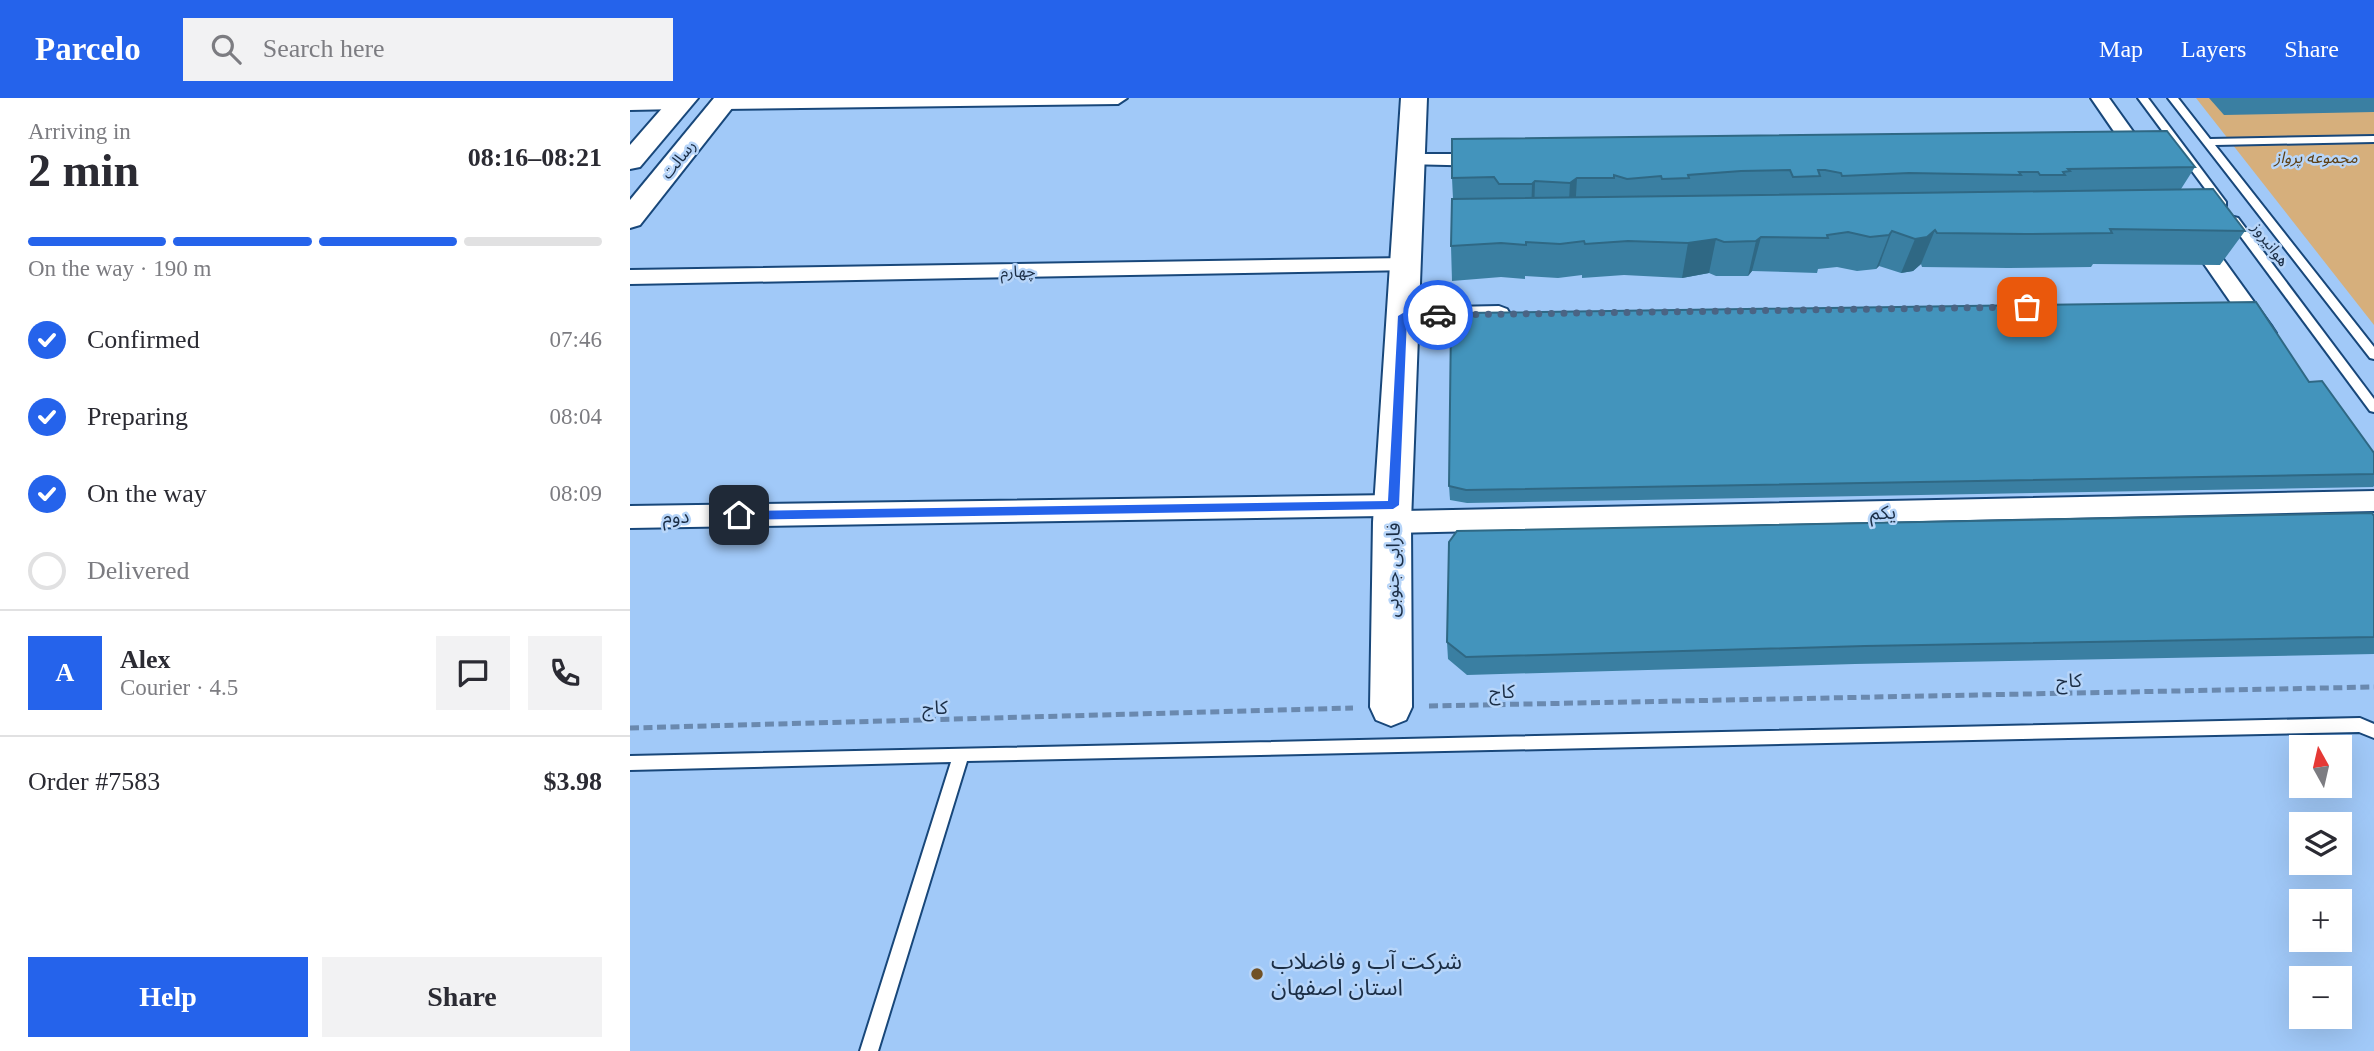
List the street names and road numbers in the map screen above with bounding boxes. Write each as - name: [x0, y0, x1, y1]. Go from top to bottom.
- street label: رسالت: [658, 137, 700, 182]
- street label: هوانیروز: [2247, 218, 2292, 270]
- street label: چهارم: [1000, 263, 1036, 284]
- street label: یکم: [1870, 502, 1896, 527]
- street label: دوم: [662, 506, 690, 531]
- street label: فارابی جنوبی: [1381, 522, 1405, 618]
- street label: کاج: [2056, 670, 2083, 694]
- street label: کاج: [1489, 681, 1516, 705]
- street label: کاج: [922, 697, 949, 721]

